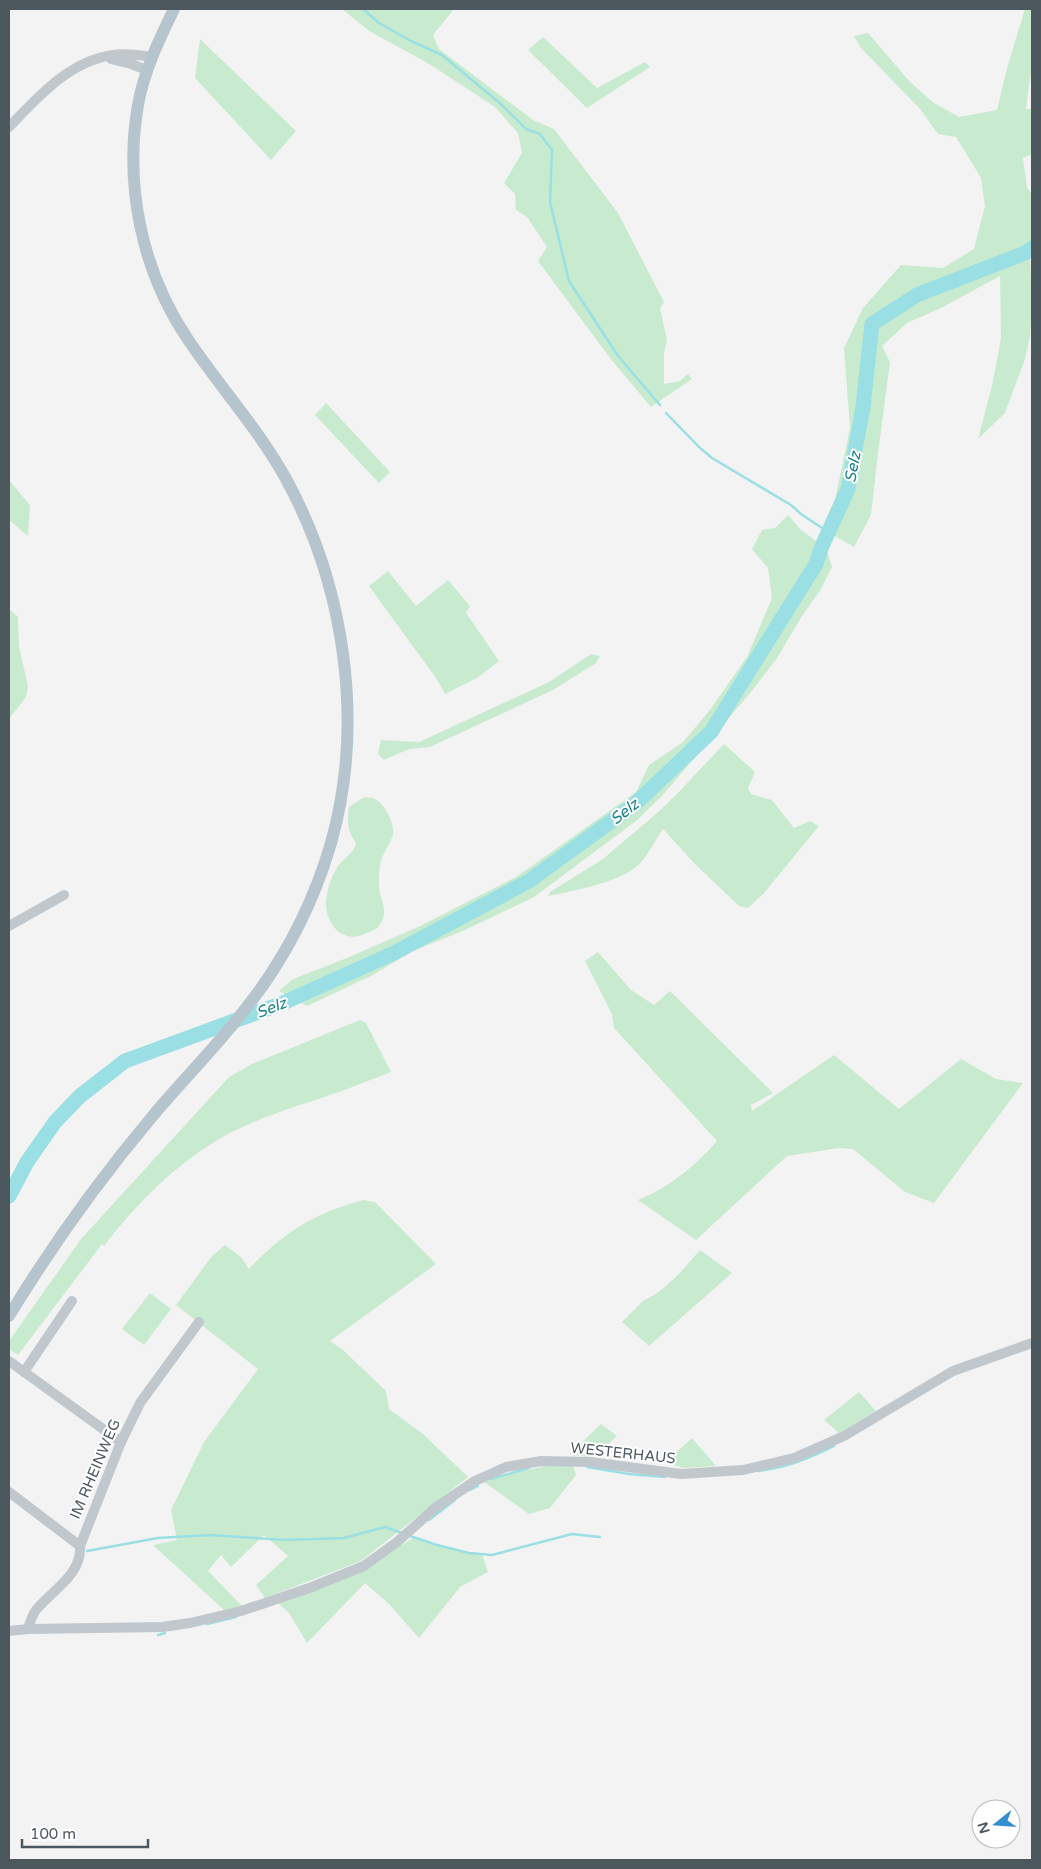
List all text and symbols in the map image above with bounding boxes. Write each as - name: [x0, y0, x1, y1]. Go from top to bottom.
- water label: Selz: [840, 448, 866, 484]
- water label: Selz: [606, 793, 645, 829]
- water label: Selz: [253, 992, 291, 1023]
- street label: IM RHEINWEG: [66, 1416, 124, 1522]
- street label: WESTERHAUS: [570, 1439, 676, 1467]
- north arrow: [971, 1799, 1021, 1849]
- scale bar: [22, 1816, 149, 1848]
- text: N: [974, 1820, 994, 1836]
- text: 100 m: [30, 1825, 76, 1843]

